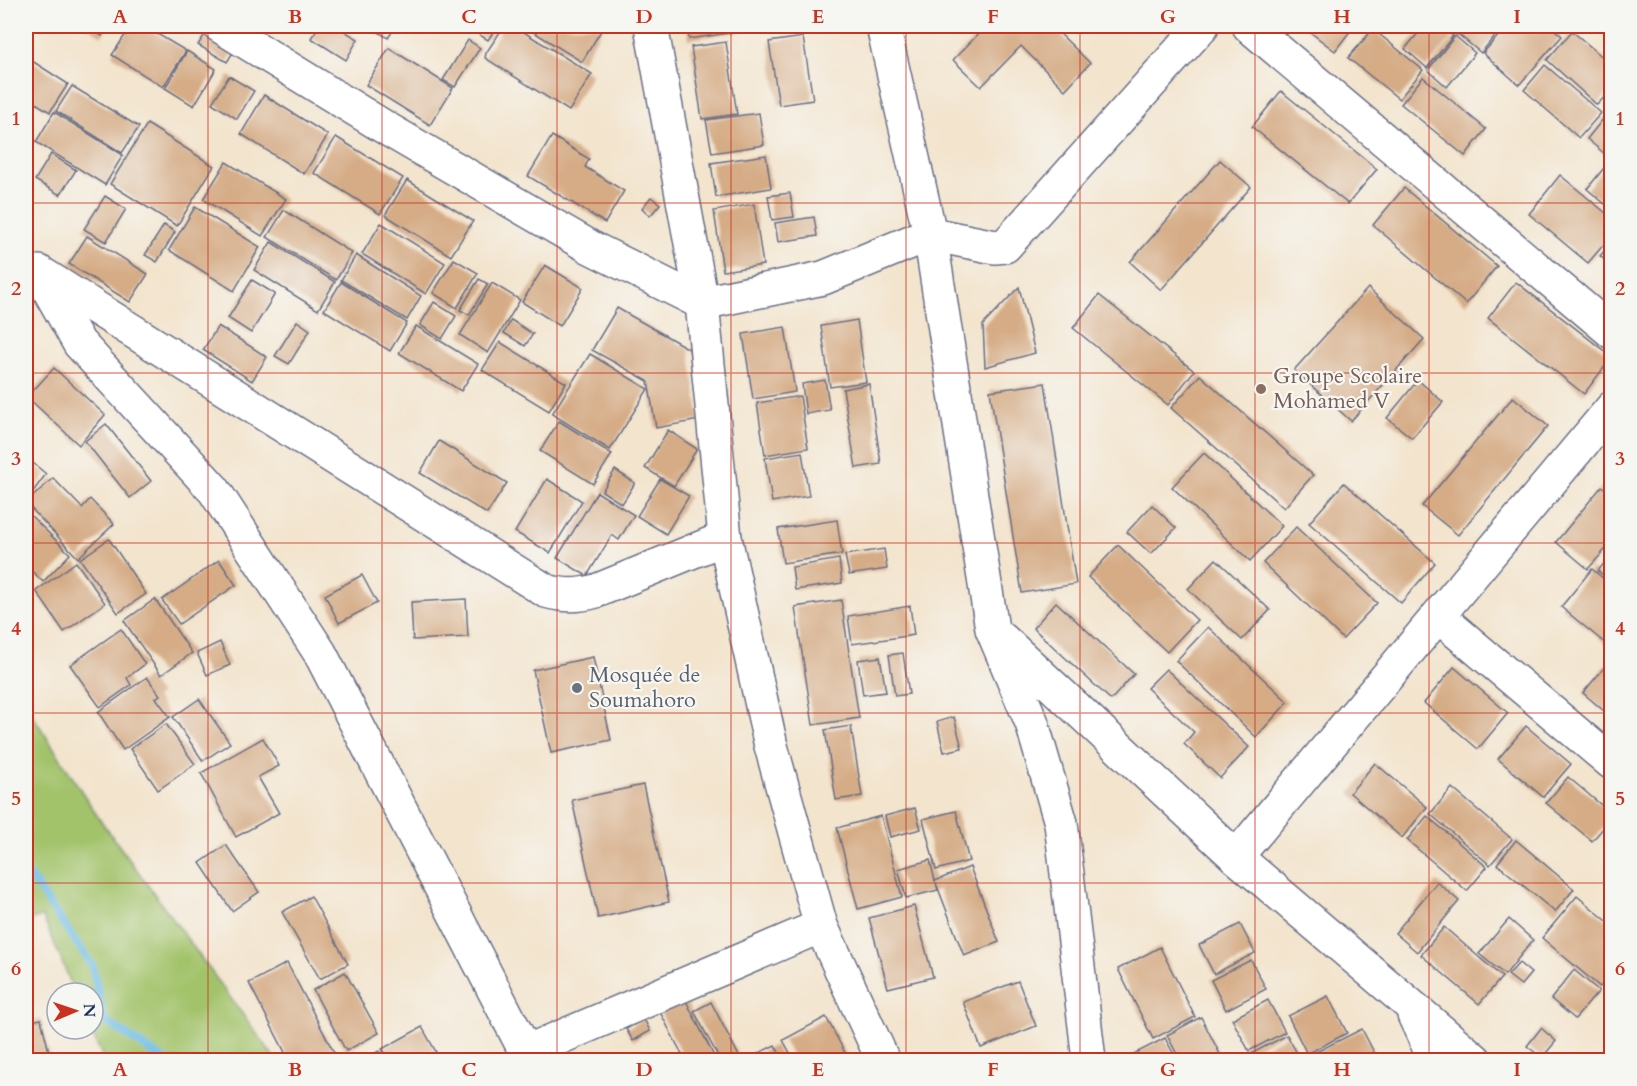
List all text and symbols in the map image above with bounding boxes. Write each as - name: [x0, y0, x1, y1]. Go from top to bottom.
- text: A: [112, 3, 128, 30]
- text: B: [288, 3, 302, 30]
- text: C: [461, 3, 477, 30]
- text: D: [635, 3, 653, 30]
- text: E: [812, 3, 824, 30]
- text: F: [987, 3, 999, 30]
- text: G: [1160, 3, 1176, 30]
- text: H: [1333, 3, 1351, 30]
- text: I: [1513, 3, 1521, 30]
- text: 1: [11, 105, 21, 132]
- text: 1: [1615, 105, 1625, 132]
- text: 2: [11, 275, 21, 302]
- text: 2: [1615, 275, 1625, 302]
- place label: Groupe Scolaire Mohamed V: [1273, 361, 1422, 416]
- marker: Groupe Scolaire Mohamed V: [1254, 382, 1268, 396]
- text: 3: [11, 445, 21, 472]
- text: 3: [1615, 445, 1625, 472]
- text: 4: [11, 615, 21, 642]
- text: 4: [1615, 615, 1625, 642]
- place label: Mosquée de Soumahoro: [589, 660, 700, 715]
- marker: Mosquée de Soumahoro: [570, 681, 584, 695]
- text: 5: [11, 785, 21, 812]
- text: 5: [1615, 785, 1625, 812]
- text: 6: [11, 955, 21, 982]
- text: 6: [1615, 955, 1625, 982]
- north arrow: [45, 981, 105, 1041]
- text: N: [78, 1003, 100, 1018]
- text: A: [112, 1056, 128, 1083]
- text: B: [288, 1056, 302, 1083]
- text: C: [461, 1056, 477, 1083]
- text: D: [635, 1056, 653, 1083]
- text: E: [812, 1056, 824, 1083]
- text: F: [987, 1056, 999, 1083]
- text: G: [1160, 1056, 1176, 1083]
- text: H: [1333, 1056, 1351, 1083]
- text: I: [1513, 1056, 1521, 1083]

